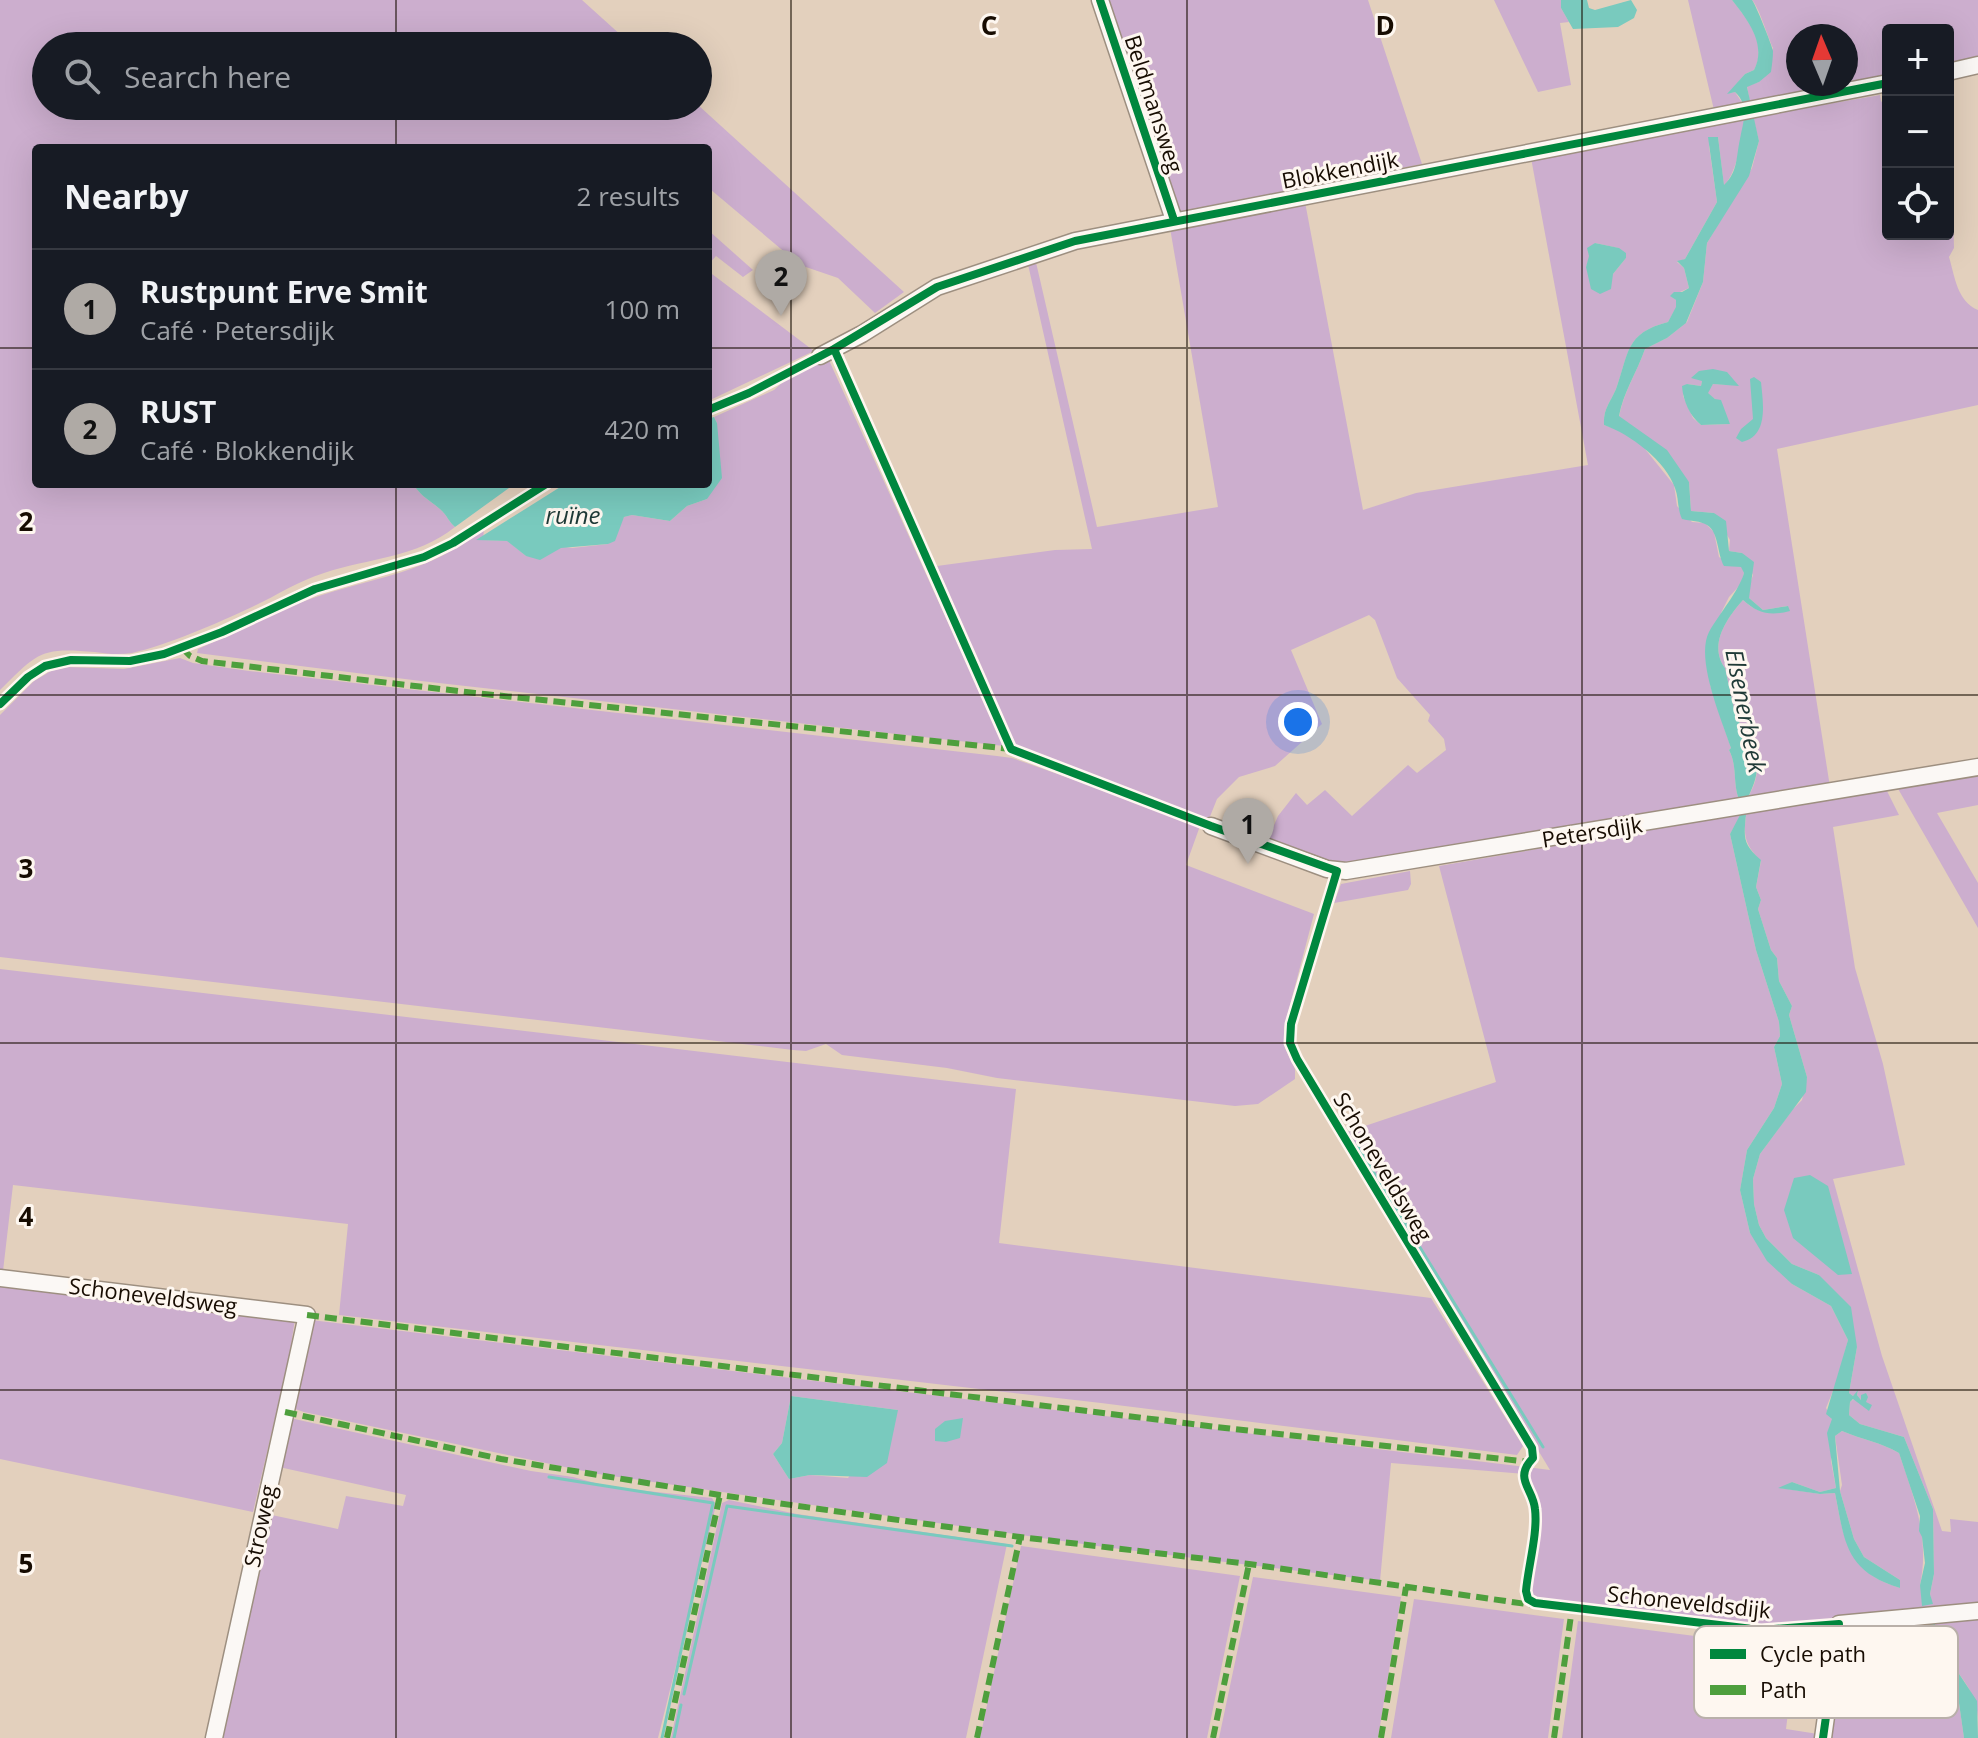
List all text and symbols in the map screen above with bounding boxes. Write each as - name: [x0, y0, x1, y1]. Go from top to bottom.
- text: C: [981, 7, 997, 43]
- text: D: [1375, 7, 1395, 43]
- north arrow: [1786, 24, 1858, 96]
- map controls: [1882, 24, 1954, 240]
- button: +: [1882, 24, 1954, 96]
- street label: Beldmansweg: [1119, 31, 1191, 177]
- search box: [32, 32, 712, 120]
- icon: search: [60, 54, 104, 98]
- text: Search here: [124, 56, 291, 97]
- button: −: [1882, 96, 1954, 168]
- street label: Blokkendijk: [1279, 143, 1401, 195]
- button: locate: [1882, 168, 1954, 240]
- text: Nearby: [64, 173, 189, 219]
- text: 2 results: [577, 178, 680, 214]
- pin: 2: [755, 250, 807, 316]
- text: Rustpunt Erve Smit: [140, 271, 428, 312]
- text: 1: [83, 291, 97, 327]
- text: 100 m: [605, 291, 680, 327]
- text: Café · Petersdijk: [140, 312, 334, 348]
- text: RUST: [140, 391, 216, 432]
- text: 2: [83, 411, 97, 447]
- text: 420 m: [605, 411, 680, 447]
- text: Café · Blokkendijk: [140, 432, 354, 468]
- water label: ruïne: [545, 498, 601, 531]
- text: 2: [19, 503, 34, 539]
- water label: Elsenerbeek: [1718, 646, 1775, 777]
- your location: [1278, 702, 1318, 742]
- pin: 1: [1222, 798, 1274, 864]
- street label: Petersdijk: [1539, 808, 1645, 854]
- text: 3: [19, 850, 33, 886]
- street label: Schoneveldsweg: [1327, 1086, 1440, 1247]
- text: 4: [19, 1198, 34, 1234]
- street label: Schoneveldsweg: [67, 1270, 239, 1320]
- street label: Stroweg: [236, 1482, 282, 1570]
- text: 5: [19, 1545, 33, 1581]
- street label: Schoneveldsdijk: [1606, 1578, 1773, 1625]
- legend: [1694, 1626, 1958, 1718]
- text: Cycle path: [1760, 1638, 1866, 1668]
- text: Path: [1760, 1674, 1807, 1704]

